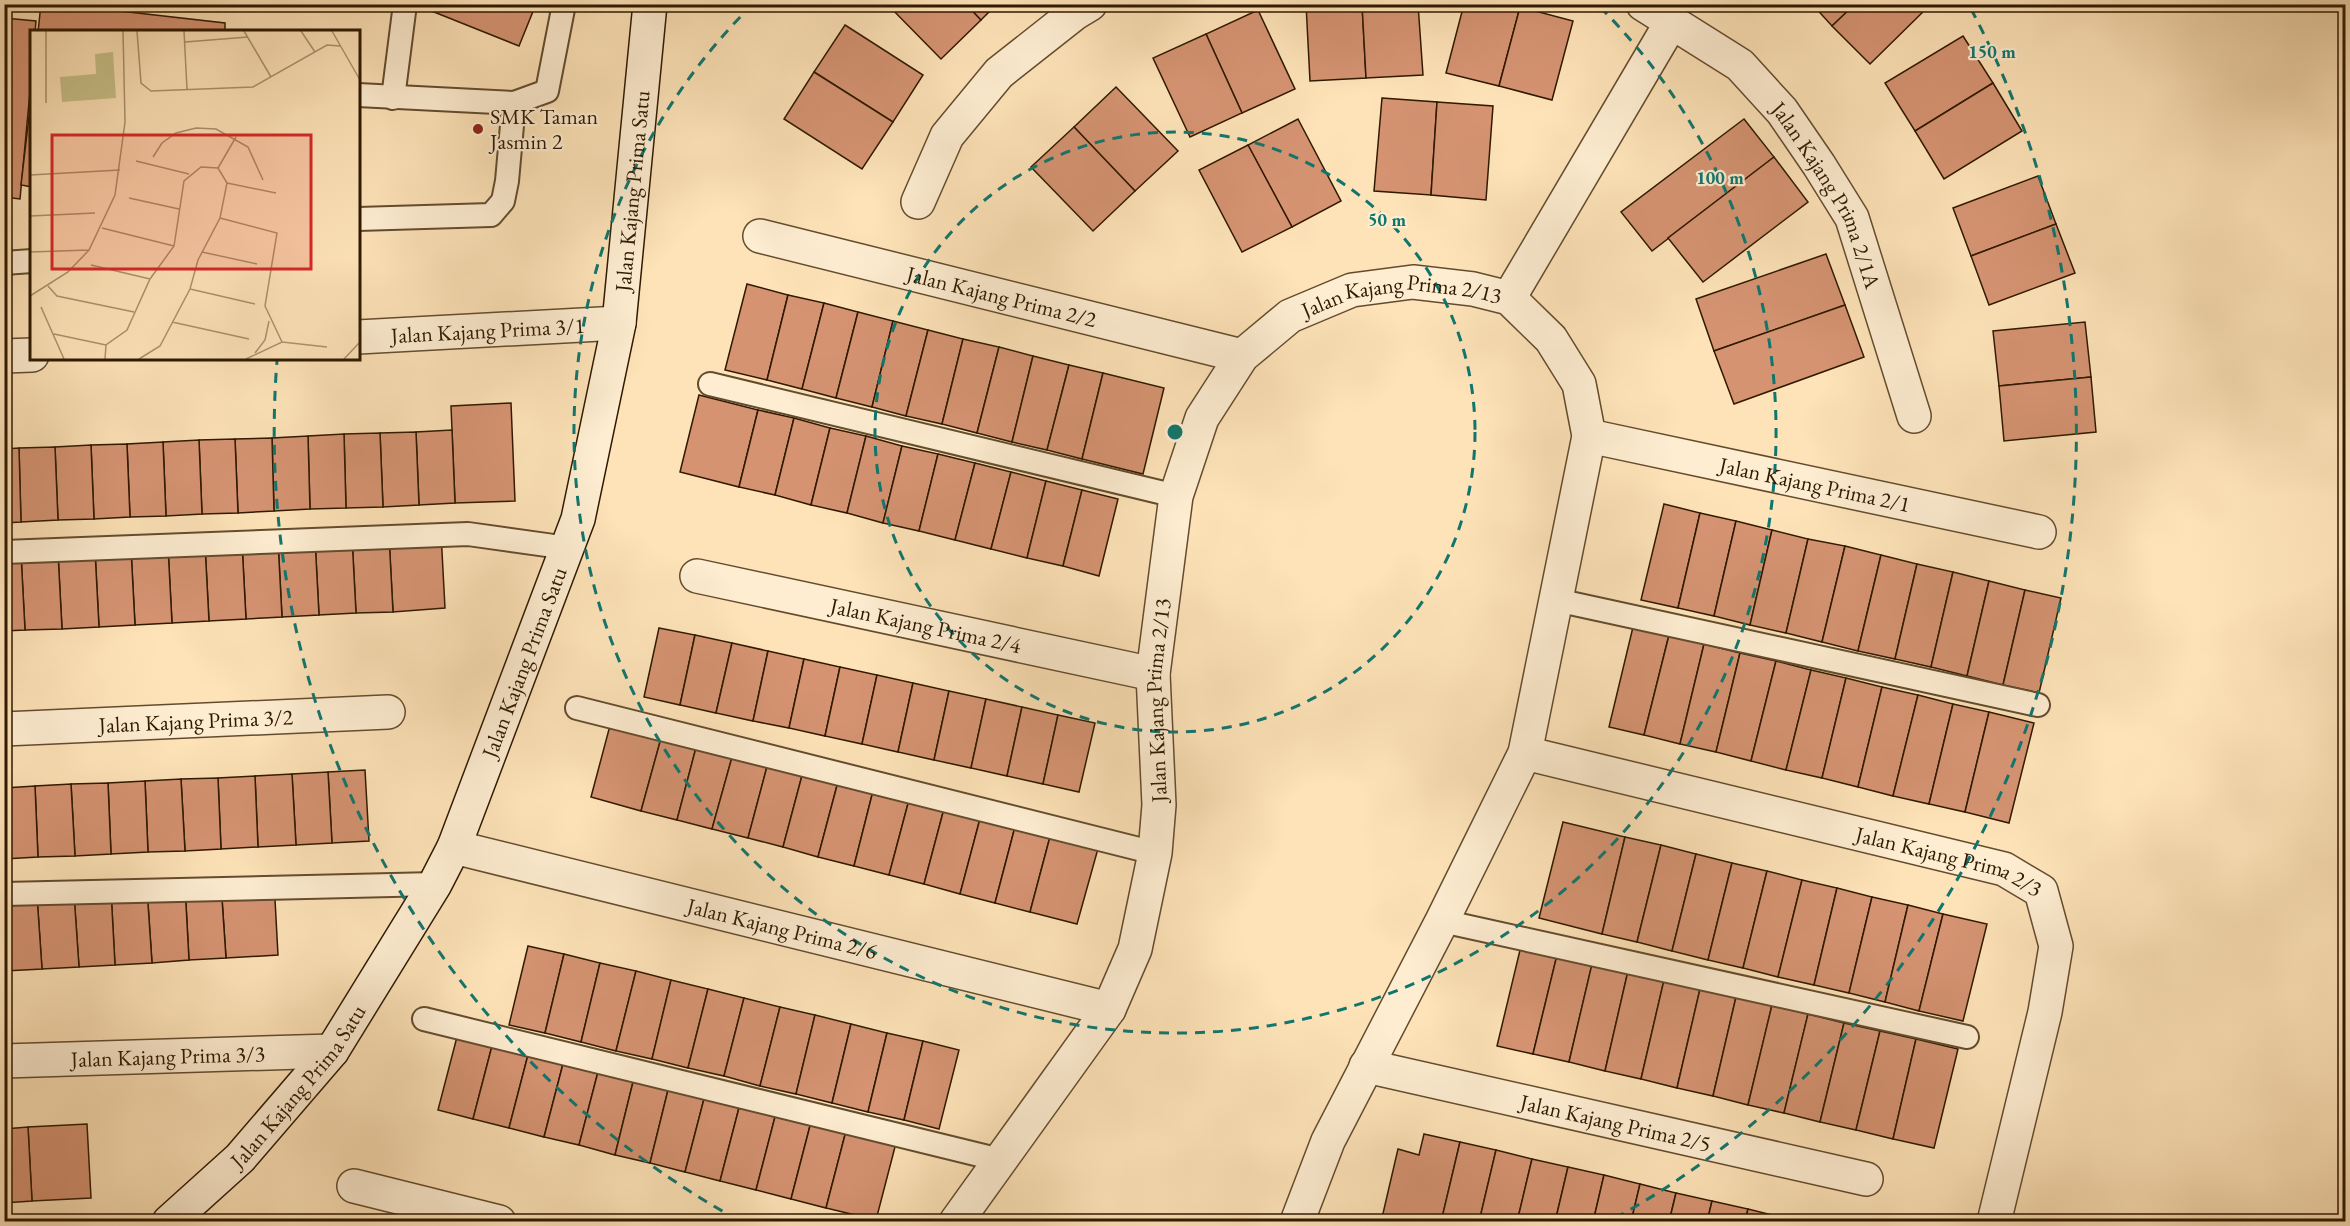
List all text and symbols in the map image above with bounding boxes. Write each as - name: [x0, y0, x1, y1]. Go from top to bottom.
- inset map: [30, 30, 360, 360]
- text: 150 m: [1968, 40, 2016, 63]
- street label: Jalan Kajang Prima Satu: [607, 89, 656, 295]
- street label: Jalan Kajang Prima 2/1A: [1764, 93, 1888, 293]
- place label: SMK Taman Jasmin 2: [488, 102, 599, 156]
- marker: SMK Taman Jasmin 2: [471, 122, 485, 136]
- text: 100 m: [1696, 166, 1744, 189]
- text: 50 m: [1368, 208, 1406, 231]
- street label: Jalan Kajang Prima 2/2: [902, 258, 1100, 334]
- street label: Jalan Kajang Prima 2/13: [1295, 267, 1505, 325]
- street label: Jalan Kajang Prima 3/1: [388, 310, 586, 350]
- centre of rings: [1165, 422, 1185, 442]
- street label: Jalan Kajang Prima 2/1: [1715, 449, 1913, 519]
- street label: Jalan Kajang Prima Satu: [474, 562, 573, 764]
- street label: Jalan Kajang Prima 2/4: [826, 590, 1024, 660]
- street label: Jalan Kajang Prima 2/13: [1138, 596, 1177, 805]
- street label: Jalan Kajang Prima 3/2: [96, 702, 294, 739]
- street label: Jalan Kajang Prima 2/3: [1851, 819, 2048, 903]
- street label: Jalan Kajang Prima 2/6: [682, 890, 880, 966]
- street label: Jalan Kajang Prima Satu: [222, 999, 372, 1176]
- street label: Jalan Kajang Prima 3/3: [68, 1039, 266, 1074]
- street label: Jalan Kajang Prima 2/5: [1516, 1086, 1714, 1158]

